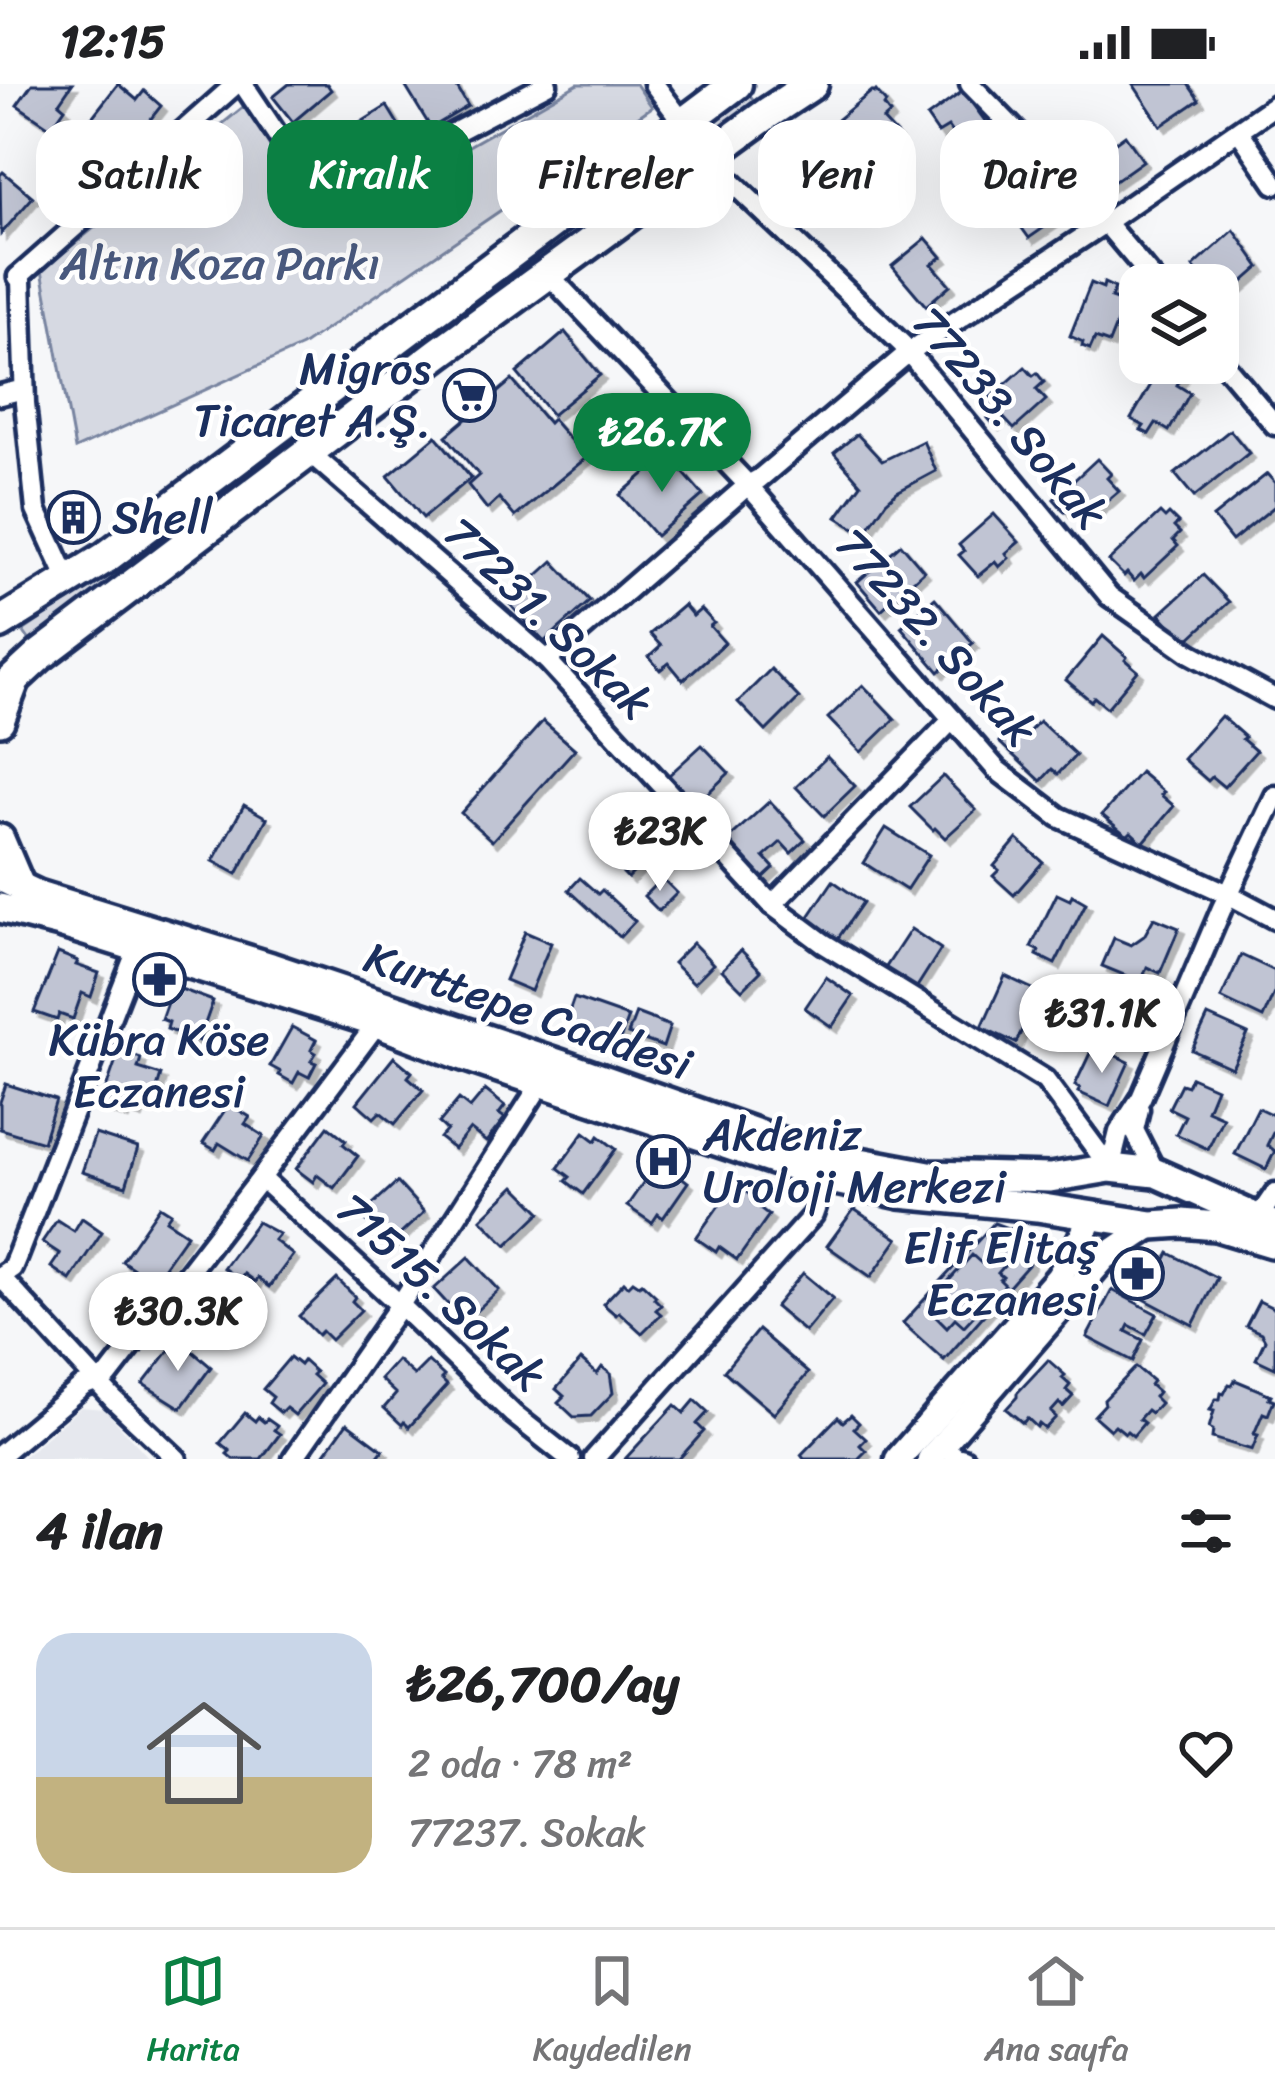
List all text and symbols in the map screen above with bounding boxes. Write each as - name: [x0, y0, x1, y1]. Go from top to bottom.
- text: 12:15: [60, 2, 166, 82]
- chip: Satılık: [36, 120, 243, 228]
- chip: Kiralık: [267, 120, 473, 228]
- chip: Filtreler: [497, 120, 734, 228]
- chip: Yeni: [758, 120, 916, 228]
- chip: Daire: [940, 120, 1119, 228]
- park label: Altın Koza Parkı: [59, 224, 380, 304]
- map controls: [1119, 264, 1239, 384]
- button: layers: [1119, 264, 1239, 384]
- street label: 77233. Sokak: [891, 288, 1129, 549]
- place label: Migros Ticaret A.Ş.: [194, 329, 432, 461]
- supermarket icon: Migros Ticaret A.Ş.: [442, 367, 498, 423]
- pin: ₺26.7K: [564, 393, 760, 495]
- text: ₺26.7K: [600, 397, 724, 466]
- place label: Shell: [112, 478, 214, 558]
- building icon: Shell: [45, 490, 101, 546]
- street label: 77231. Sokak: [424, 496, 672, 740]
- street label: 77232. Sokak: [814, 508, 1058, 766]
- pin: ₺23K: [589, 792, 731, 894]
- text: ₺23K: [615, 796, 705, 865]
- street label: Kurttepe Caddesi: [353, 918, 704, 1105]
- pharmacy icon: Kübra Köse Eczanesi: [131, 951, 187, 1007]
- pin: ₺31.1K: [1004, 974, 1200, 1076]
- text: ₺31.1K: [1046, 978, 1158, 1047]
- place label: Kübra Köse Eczanesi: [49, 1000, 269, 1132]
- place label: Akdeniz Uroloji Merkezi: [702, 1095, 1008, 1227]
- hospital icon: Akdeniz Uroloji Merkezi: [636, 1133, 692, 1189]
- street label: 71515. Sokak: [316, 1172, 566, 1412]
- place label: Elif Elitaş Eczanesi: [903, 1208, 1100, 1340]
- pharmacy icon: Elif Elitaş Eczanesi: [1109, 1246, 1165, 1302]
- pin: ₺30.3K: [80, 1272, 276, 1374]
- text: ₺30.3K: [116, 1276, 240, 1345]
- text: 4 ilan: [36, 1486, 163, 1576]
- icon: filters: [1173, 1498, 1239, 1564]
- text: ₺26,700/ay: [408, 1639, 679, 1729]
- icon: home: [132, 1681, 276, 1825]
- icon: heart: [1173, 1720, 1239, 1786]
- text: 2 oda · 78 m²: [408, 1729, 633, 1798]
- text: 77237. Sokak: [408, 1798, 646, 1867]
- tab: Harita: [146, 1948, 240, 2078]
- tab: Kaydedilen: [533, 1948, 691, 2078]
- tab: Ana sayfa: [984, 1948, 1129, 2078]

